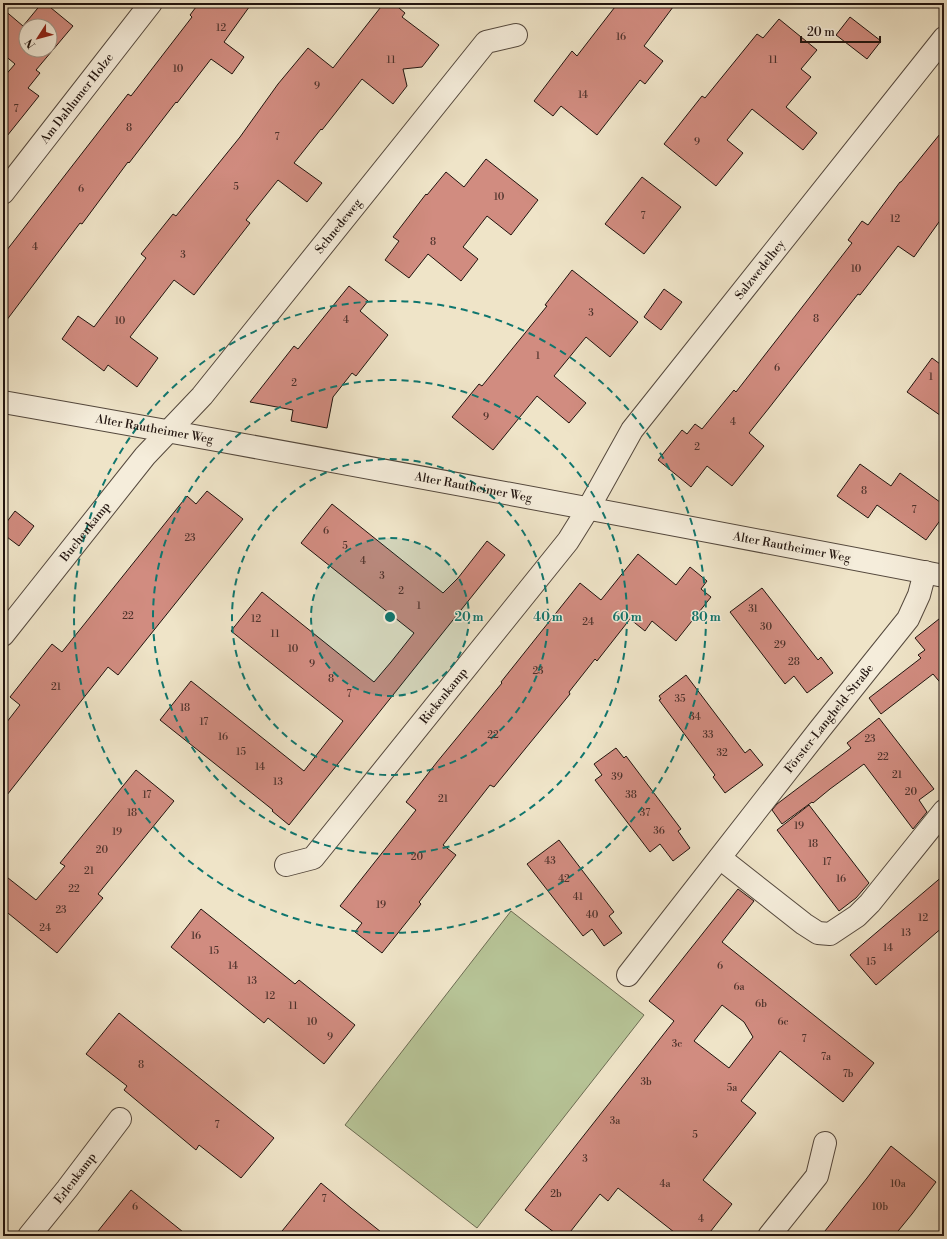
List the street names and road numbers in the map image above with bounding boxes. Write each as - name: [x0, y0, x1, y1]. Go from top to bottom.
- street label: Am Dahlumer Holze: [36, 50, 117, 147]
- street label: Schnedeweg: [312, 195, 365, 257]
- street label: Salzwedelhey: [731, 237, 788, 302]
- street label: Alter Rautheimer Weg: [94, 411, 216, 447]
- street label: Alter Rautheimer Weg: [412, 469, 534, 505]
- street label: Buchenkamp: [56, 499, 113, 565]
- street label: Alter Rautheimer Weg: [731, 528, 853, 566]
- street label: Förster-Langheld-Straße: [781, 661, 877, 776]
- street label: Riekenkamp: [416, 665, 471, 727]
- street label: Erlenkamp: [51, 1150, 99, 1207]

